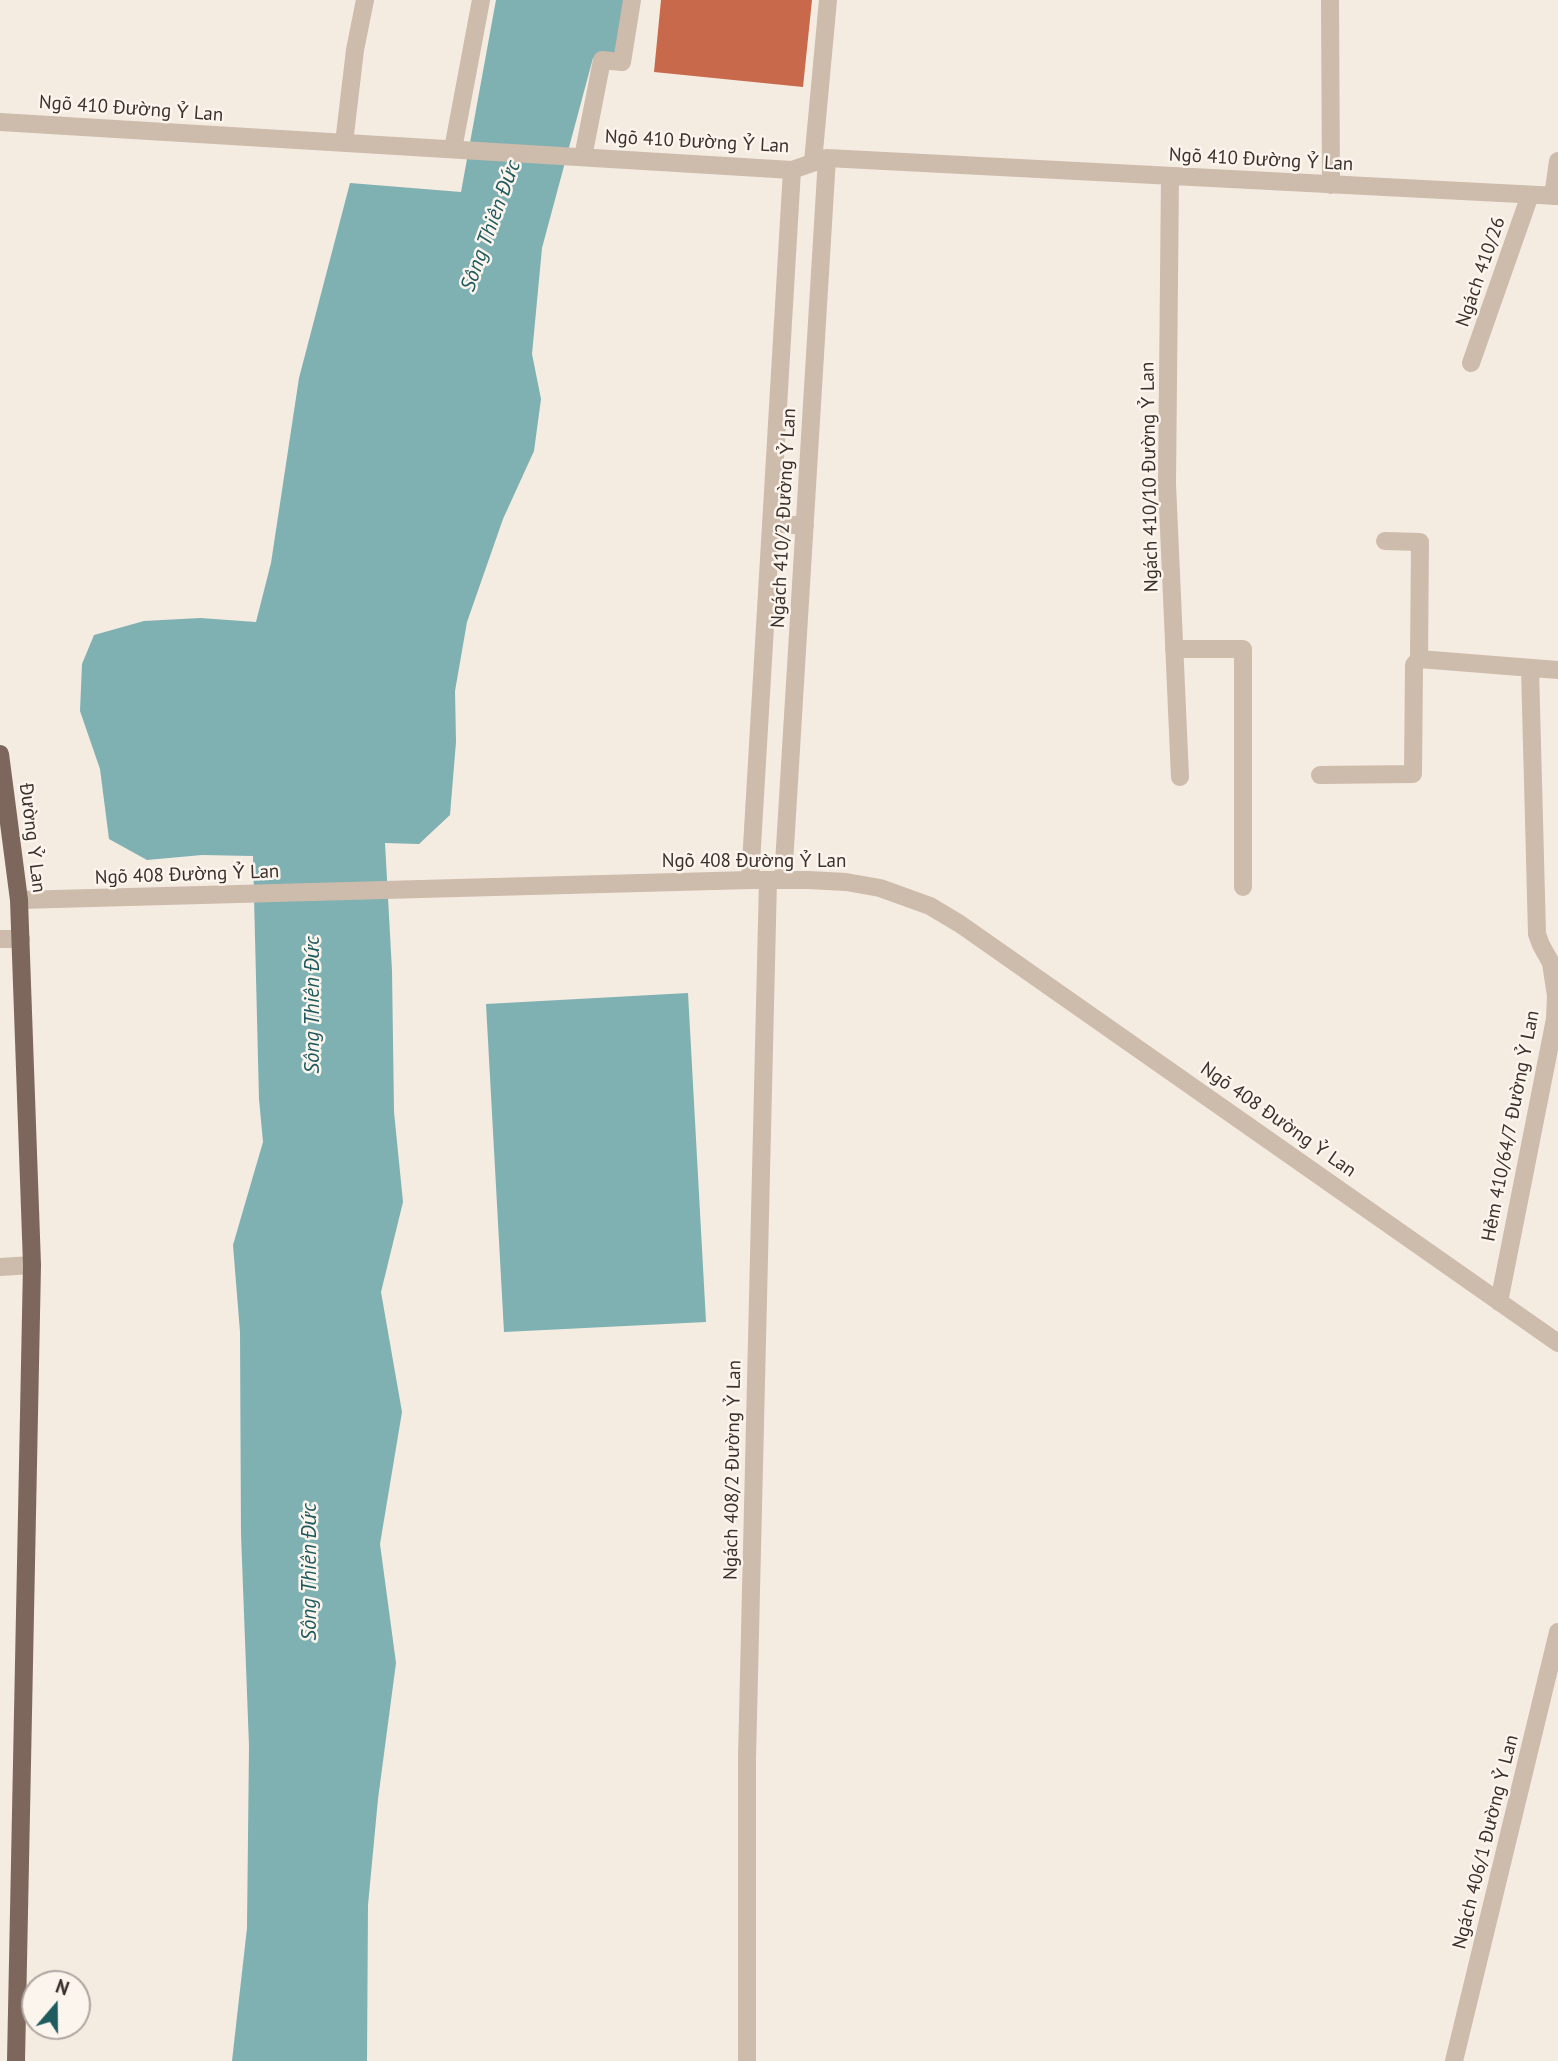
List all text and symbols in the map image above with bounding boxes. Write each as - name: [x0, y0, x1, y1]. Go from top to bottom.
- street label: Ngõ 410 Đường Ỷ Lan: [38, 91, 224, 127]
- street label: Ngõ 410 Đường Ỷ Lan: [604, 126, 790, 158]
- street label: Ngõ 410 Đường Ỷ Lan: [1168, 144, 1354, 176]
- water label: Sông Thiên Đức: [456, 157, 526, 295]
- street label: Ngách 410/26: [1452, 214, 1510, 330]
- street label: Ngách 410/10 Đường Ỷ Lan: [1137, 362, 1163, 592]
- street label: Ngách 410/2 Đường Ỷ Lan: [767, 408, 801, 628]
- street label: Đường Ỷ Lan: [14, 782, 50, 894]
- street label: Ngõ 408 Đường Ỷ Lan: [662, 851, 846, 873]
- street label: Ngõ 408 Đường Ỷ Lan: [94, 860, 280, 890]
- water label: Sông Thiên Đức: [300, 936, 326, 1074]
- street label: Hẻm 410/64/7 Đường Ỷ Lan: [1477, 1009, 1545, 1243]
- street label: Ngõ 408 Đường Ỷ Lan: [1196, 1058, 1360, 1182]
- street label: Ngách 408/2 Đường Ỷ Lan: [720, 1360, 746, 1580]
- water label: Sông Thiên Đức: [297, 1503, 323, 1641]
- street label: Ngách 406/1 Đường Ỷ Lan: [1448, 1732, 1524, 1952]
- north arrow: [21, 1970, 91, 2040]
- text: N: [53, 1974, 72, 2001]

